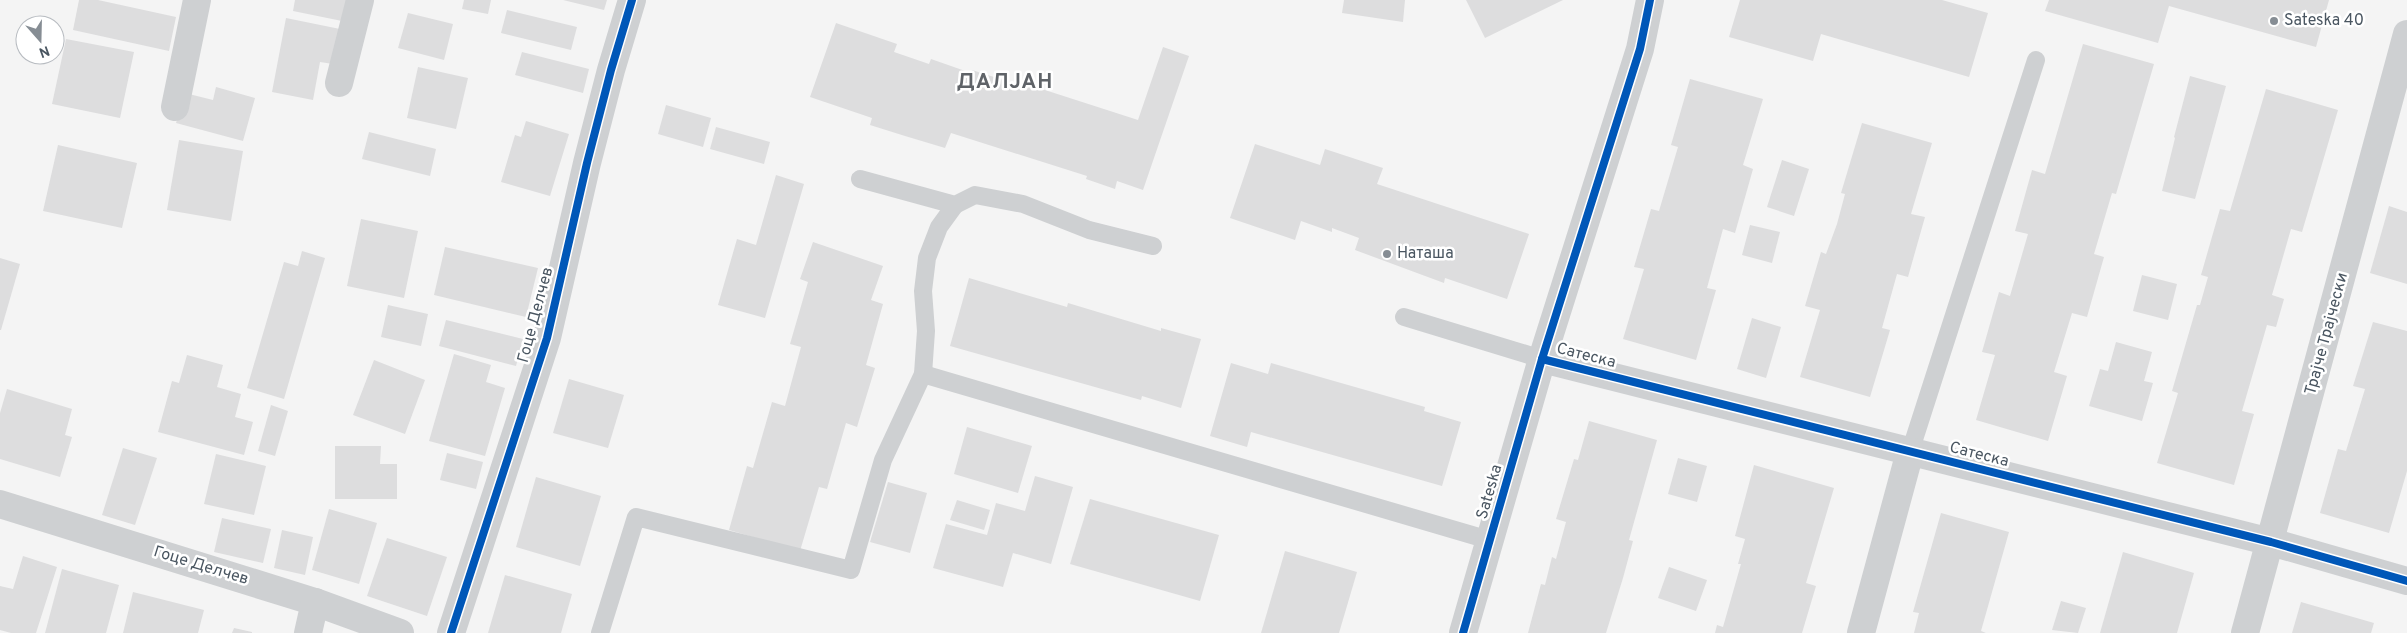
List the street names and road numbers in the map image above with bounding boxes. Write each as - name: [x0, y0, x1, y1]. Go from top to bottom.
- street label: Гоце Делчев: [514, 265, 558, 365]
- street label: Трајче Трајчески: [2301, 271, 2353, 397]
- street label: Сатеска: [1554, 339, 1618, 373]
- street label: Сатеска: [1947, 438, 2011, 472]
- street label: Sateska: [1473, 462, 1507, 522]
- street label: Гоце Делчев: [151, 542, 251, 590]

